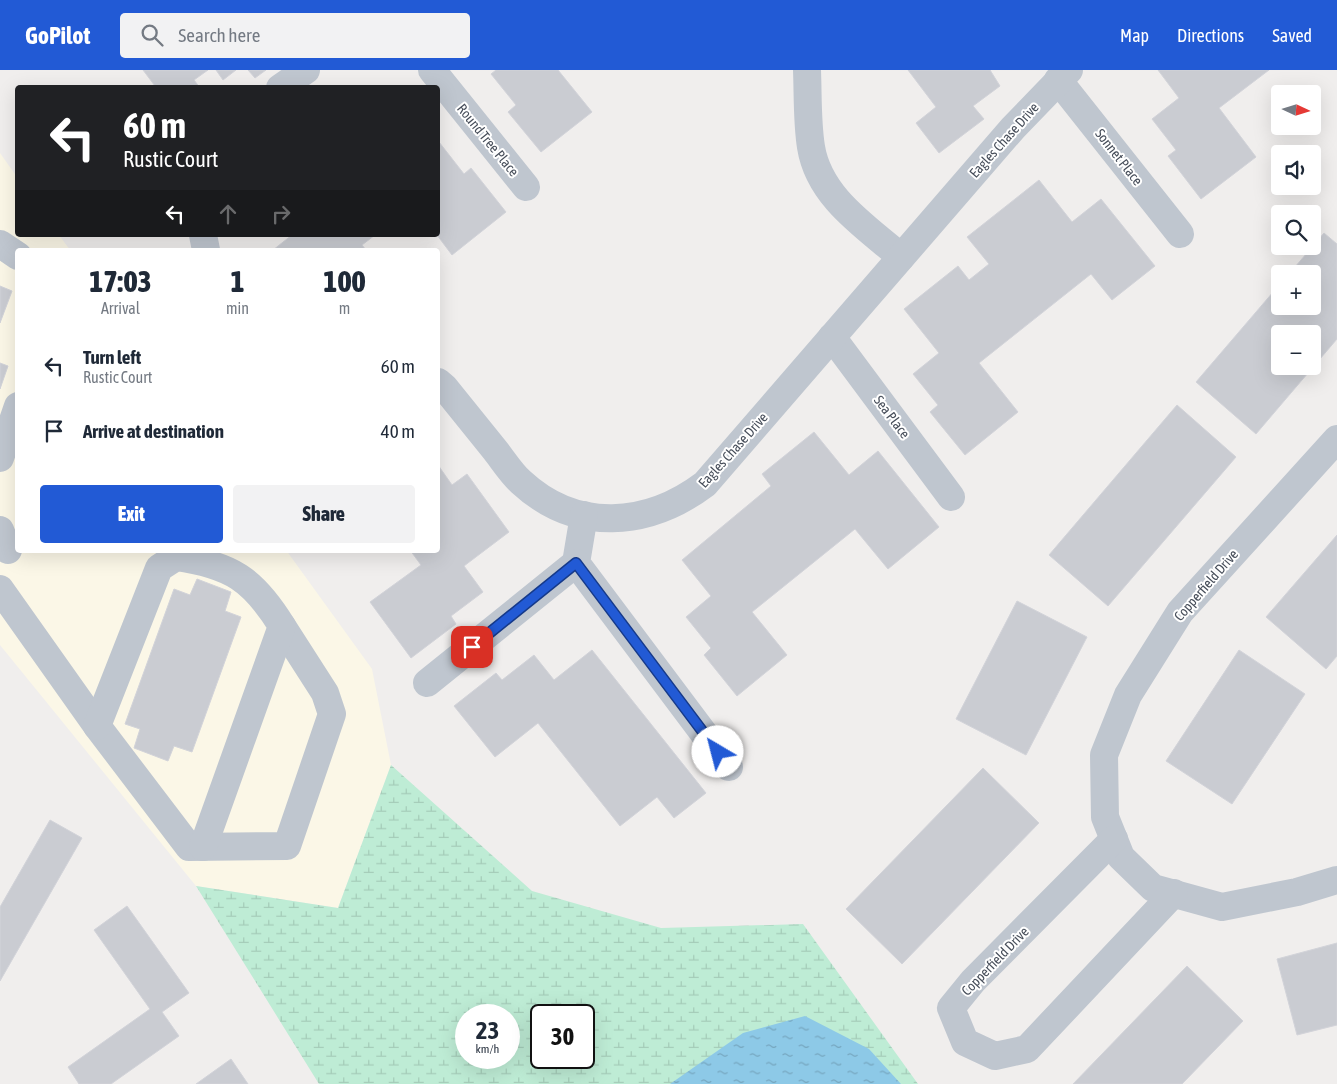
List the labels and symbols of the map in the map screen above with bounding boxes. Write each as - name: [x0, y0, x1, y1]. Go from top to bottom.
- north arrow: [1271, 85, 1321, 135]
- street label: Eagles Chase Drive: [966, 99, 1042, 181]
- street label: Round Tree Place: [454, 101, 522, 179]
- street label: Sonnet Place: [1092, 126, 1146, 188]
- street label: Sea Place: [871, 393, 913, 441]
- street label: Eagles Chase Drive: [695, 409, 771, 491]
- street label: Copperfield Drive: [1171, 546, 1241, 624]
- pin: [451, 626, 493, 668]
- position arrow: [691, 725, 743, 777]
- street label: Copperfield Drive: [958, 923, 1032, 999]
- speed limit sign: 30: [530, 1004, 595, 1069]

